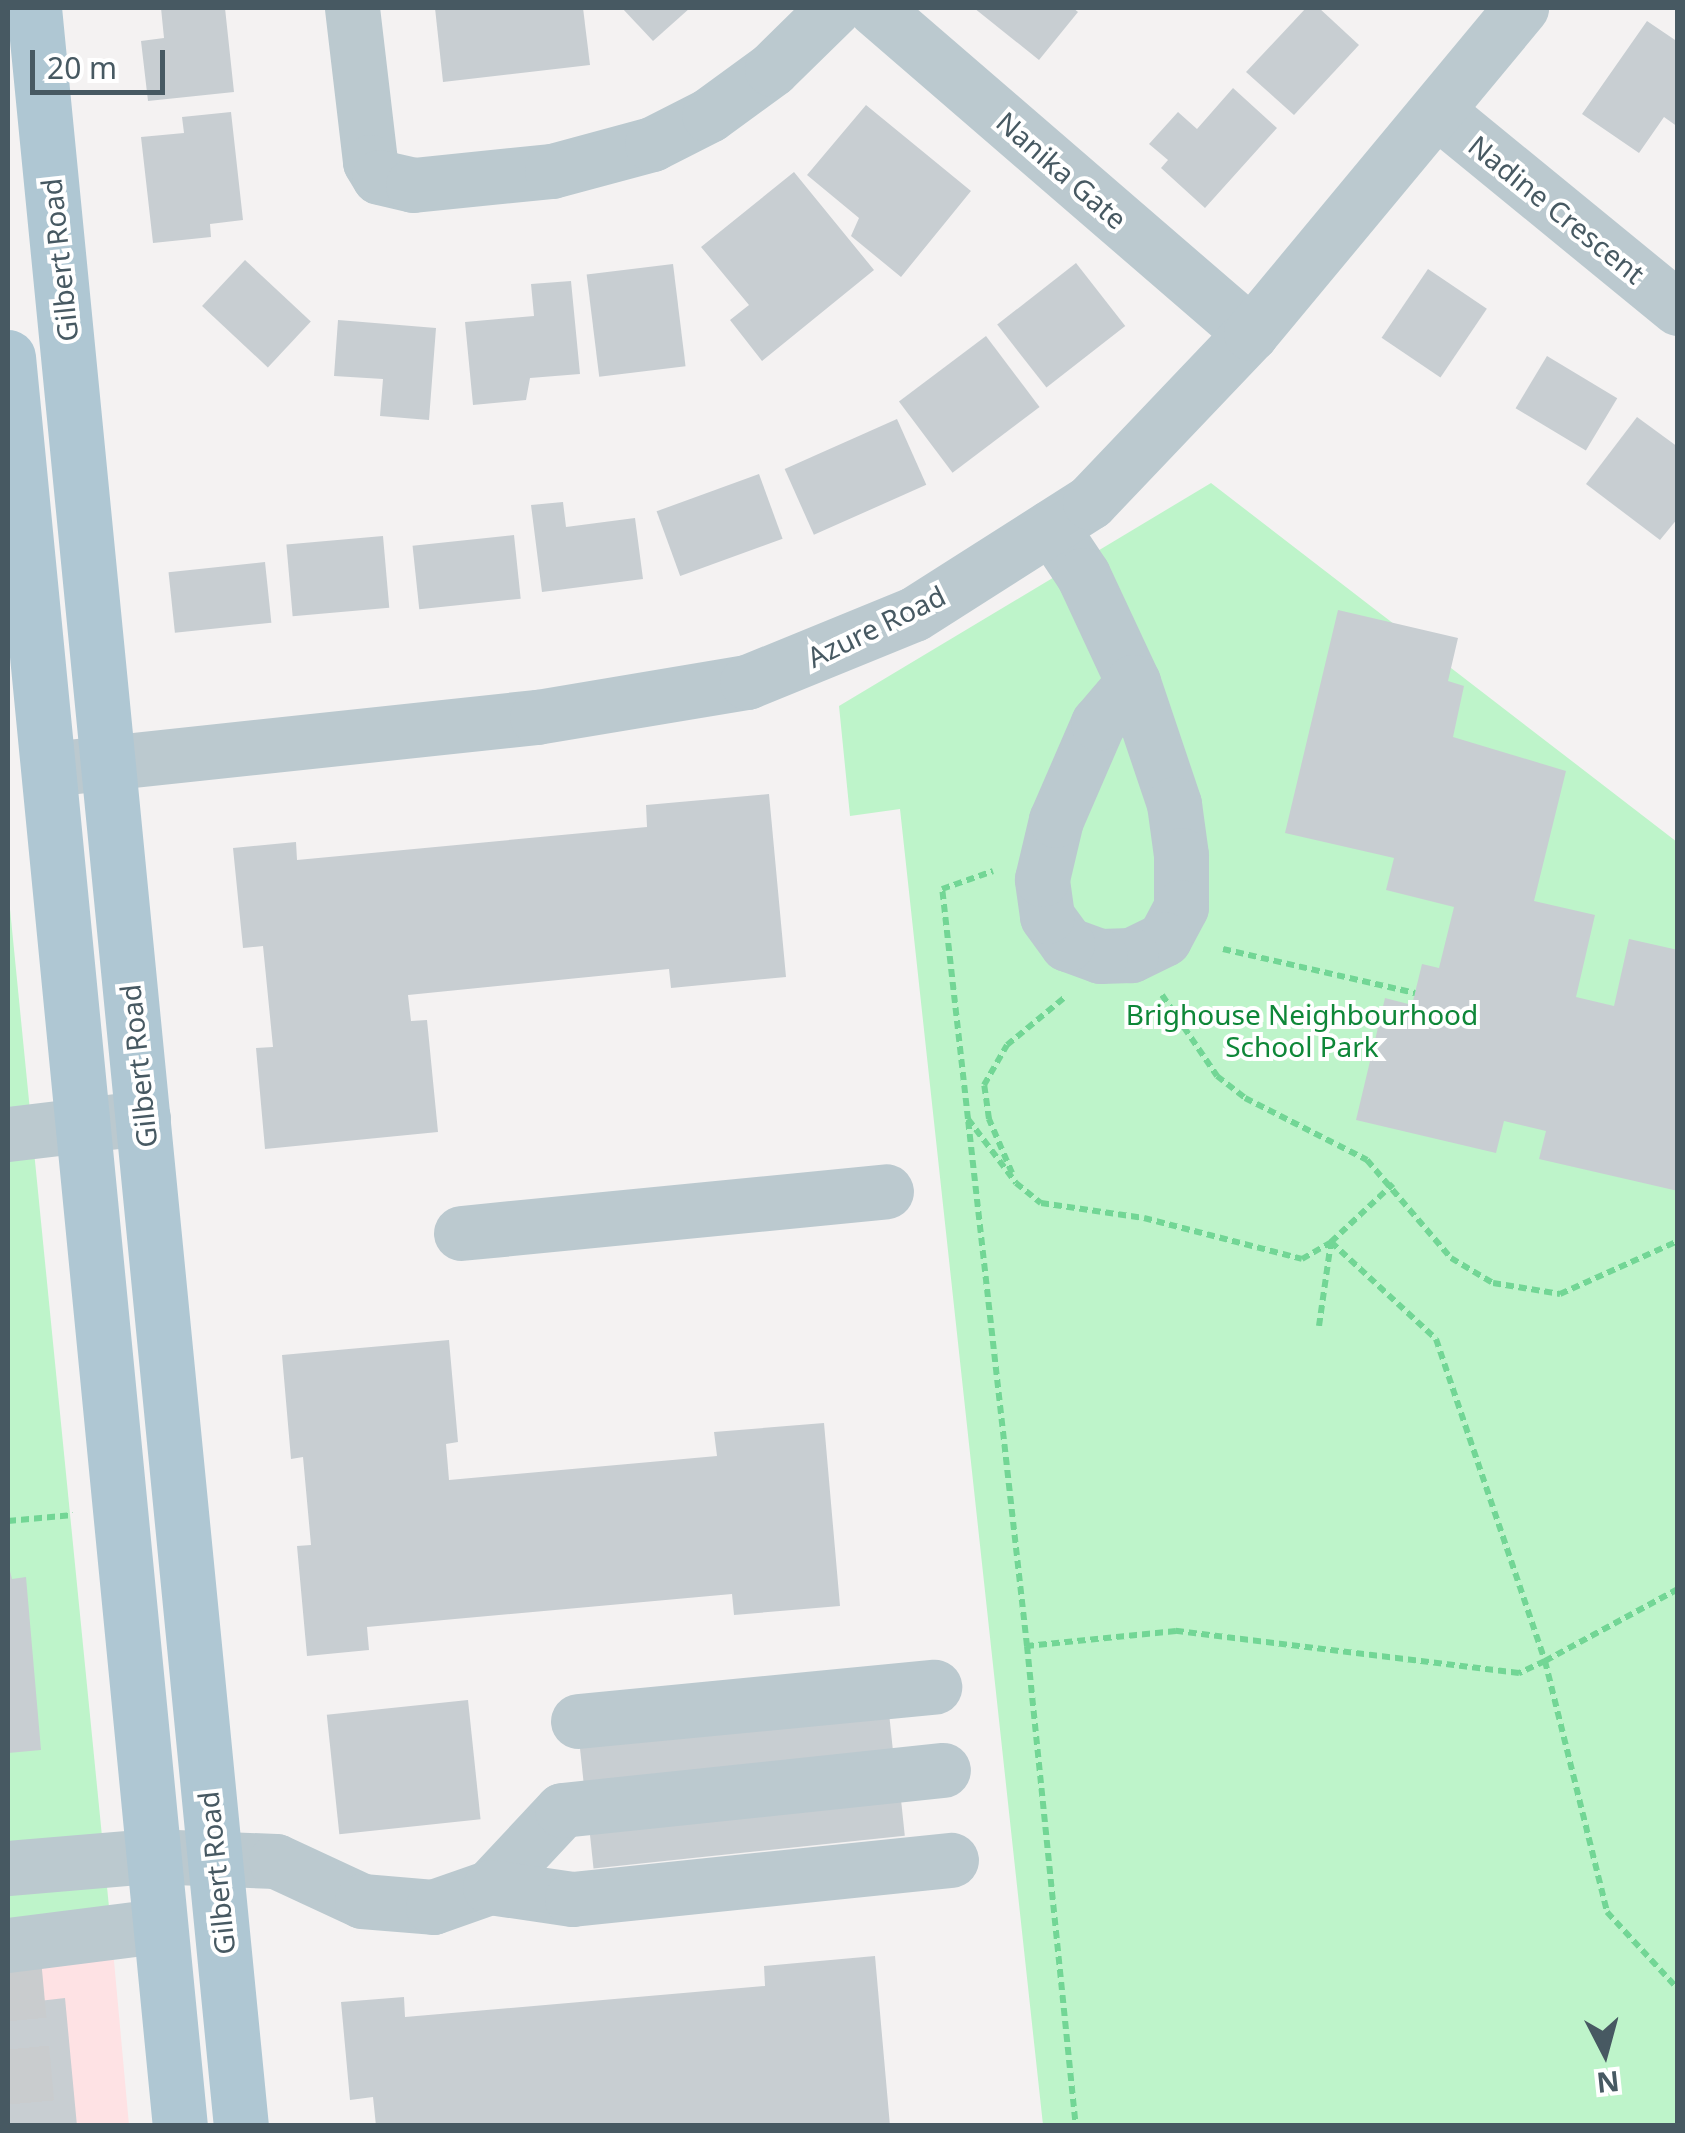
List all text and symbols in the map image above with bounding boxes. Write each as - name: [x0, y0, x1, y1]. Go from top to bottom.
- scale bar: [35, 30, 170, 92]
- text: 20 m: [47, 47, 117, 88]
- street label: Nanika Gate: [990, 104, 1134, 236]
- street label: Nadine Crescent: [1462, 128, 1652, 290]
- street label: Gilbert Road: [34, 177, 84, 343]
- street label: Azure Road: [801, 578, 951, 674]
- street label: Gilbert Road: [113, 983, 163, 1149]
- park label: Brighouse Neighbourhood School Park: [1126, 997, 1478, 1063]
- street label: Gilbert Road: [191, 1790, 241, 1956]
- north arrow: [1555, 2003, 1655, 2103]
- text: N: [1595, 2063, 1621, 2103]

